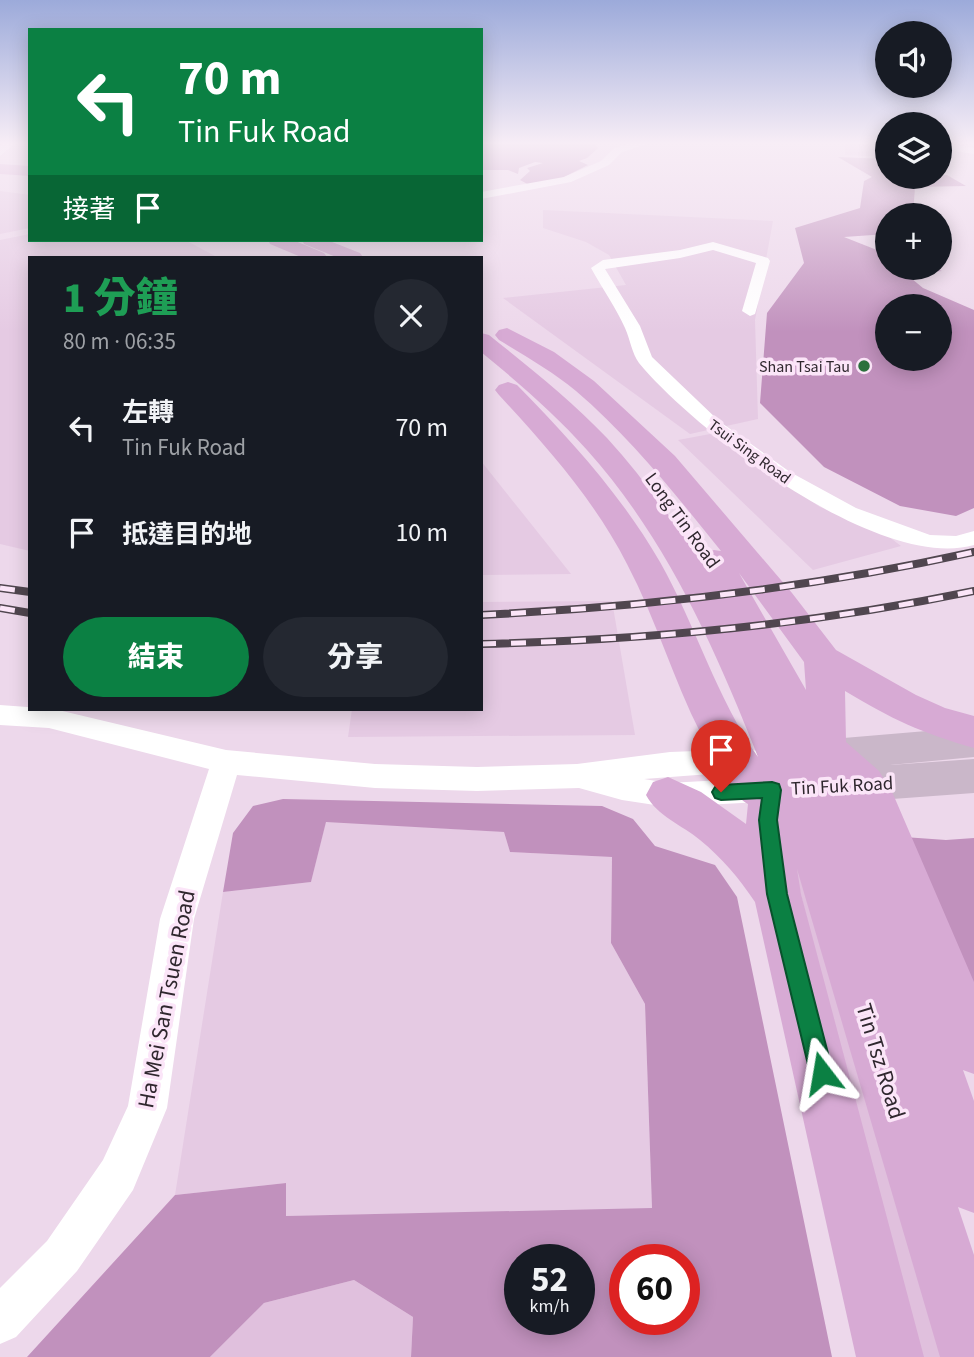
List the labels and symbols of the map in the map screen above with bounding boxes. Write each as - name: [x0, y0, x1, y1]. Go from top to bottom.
- place label: Shan Tsai Tau: [759, 356, 850, 378]
- marker: Shan Tsai Tau: [856, 358, 872, 374]
- street label: Tsui Sing Road: [704, 414, 795, 489]
- street label: Long Tin Road: [638, 467, 726, 574]
- pin: [691, 720, 751, 792]
- street label: Tin Fuk Road: [790, 770, 894, 803]
- street label: Ha Mei San Tsuen Road: [129, 887, 204, 1111]
- street label: Tin Tsz Road: [847, 999, 914, 1123]
- position arrow: [785, 1036, 859, 1110]
- speed limit sign: 60: [609, 1244, 700, 1335]

